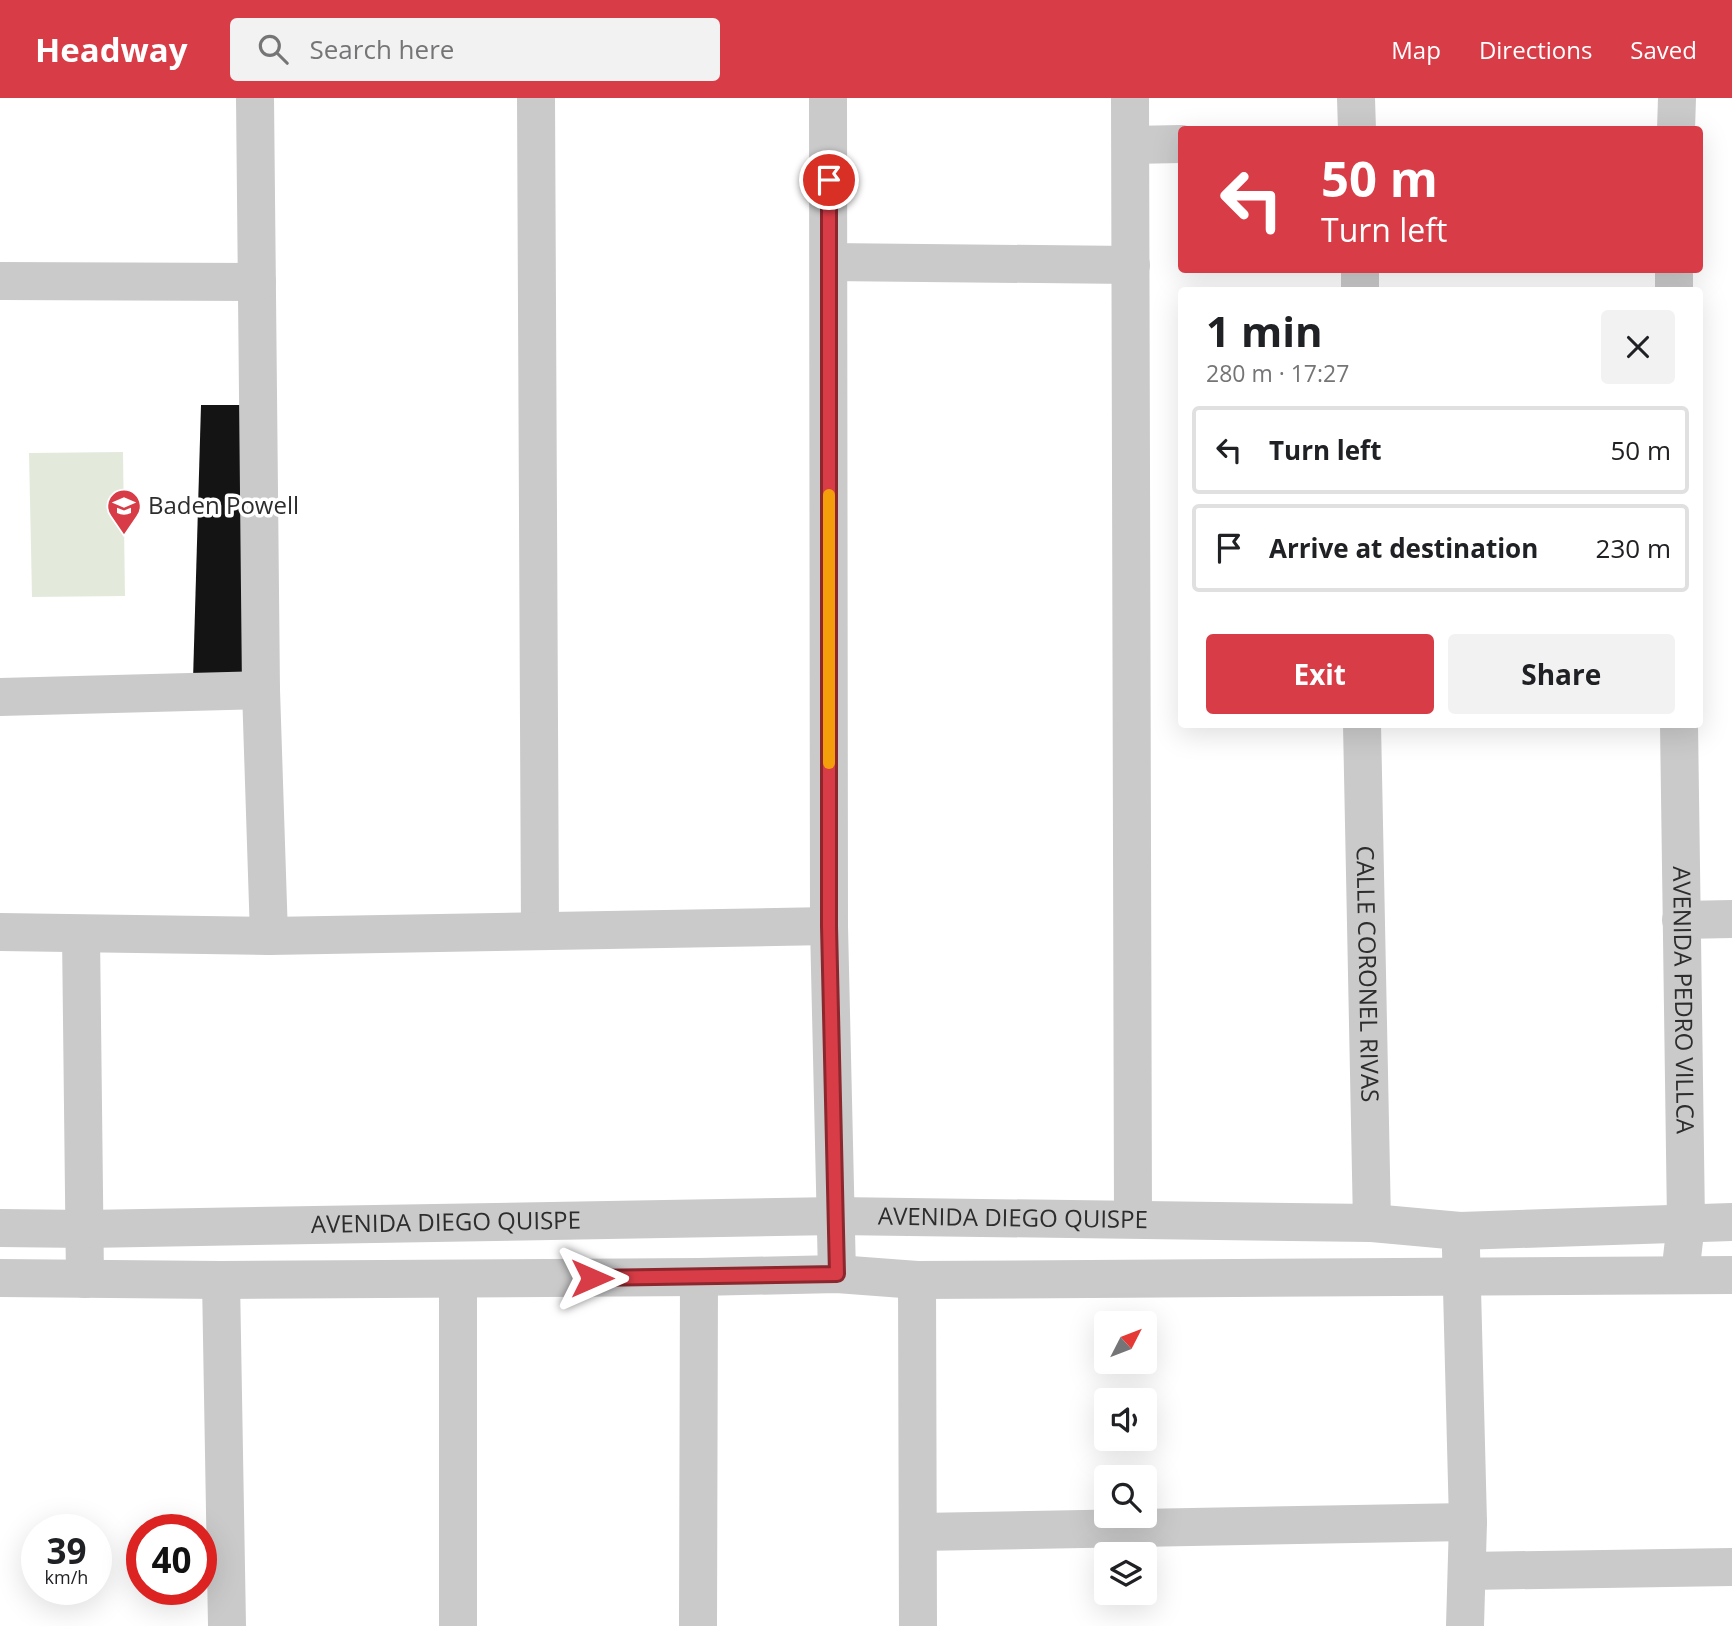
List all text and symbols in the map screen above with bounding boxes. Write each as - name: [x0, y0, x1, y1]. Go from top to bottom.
- search box: [230, 18, 720, 81]
- text: Headway: [35, 27, 188, 72]
- icon: search: [254, 30, 292, 68]
- text: Search here: [310, 31, 454, 67]
- text: Map: [1391, 33, 1441, 66]
- text: Directions: [1479, 33, 1592, 66]
- text: Saved: [1630, 33, 1697, 66]
- text: 50 m: [1321, 145, 1438, 211]
- pin: [799, 150, 859, 210]
- icon: left: [1206, 154, 1297, 245]
- icon: arrive: [810, 161, 848, 199]
- text: Turn left: [1321, 208, 1447, 251]
- text: 1 min: [1206, 302, 1323, 359]
- button: close: [1601, 310, 1675, 384]
- text: 280 m · 17:27: [1206, 357, 1349, 389]
- icon: left: [1210, 431, 1248, 469]
- text: Turn left: [1269, 432, 1381, 468]
- text: 50 m: [1610, 432, 1671, 468]
- school or university icon: Baden Powell: [105, 487, 143, 536]
- place label: Baden Powell: [148, 488, 299, 521]
- icon: arrive: [1210, 529, 1248, 567]
- text: Arrive at destination: [1269, 530, 1538, 566]
- text: 230 m: [1596, 530, 1671, 566]
- button: Exit: [1206, 634, 1434, 714]
- button: Share: [1448, 634, 1675, 714]
- street label: CALLE CORONEL RIVAS: [1349, 845, 1388, 1103]
- street label: AVENIDA PEDRO VILLCA: [1666, 866, 1703, 1135]
- street label: AVENIDA DIEGO QUISPE: [878, 1199, 1148, 1235]
- street label: AVENIDA DIEGO QUISPE: [311, 1202, 581, 1240]
- position arrow: [555, 1241, 629, 1315]
- north arrow: [1094, 1311, 1157, 1374]
- map controls: [1094, 1311, 1157, 1605]
- button: sound: [1094, 1388, 1157, 1451]
- button: search: [1094, 1465, 1157, 1528]
- speed limit sign: 40: [126, 1514, 217, 1605]
- text: 39: [46, 1527, 87, 1574]
- button: layers: [1094, 1542, 1157, 1605]
- text: km/h: [45, 1565, 88, 1589]

